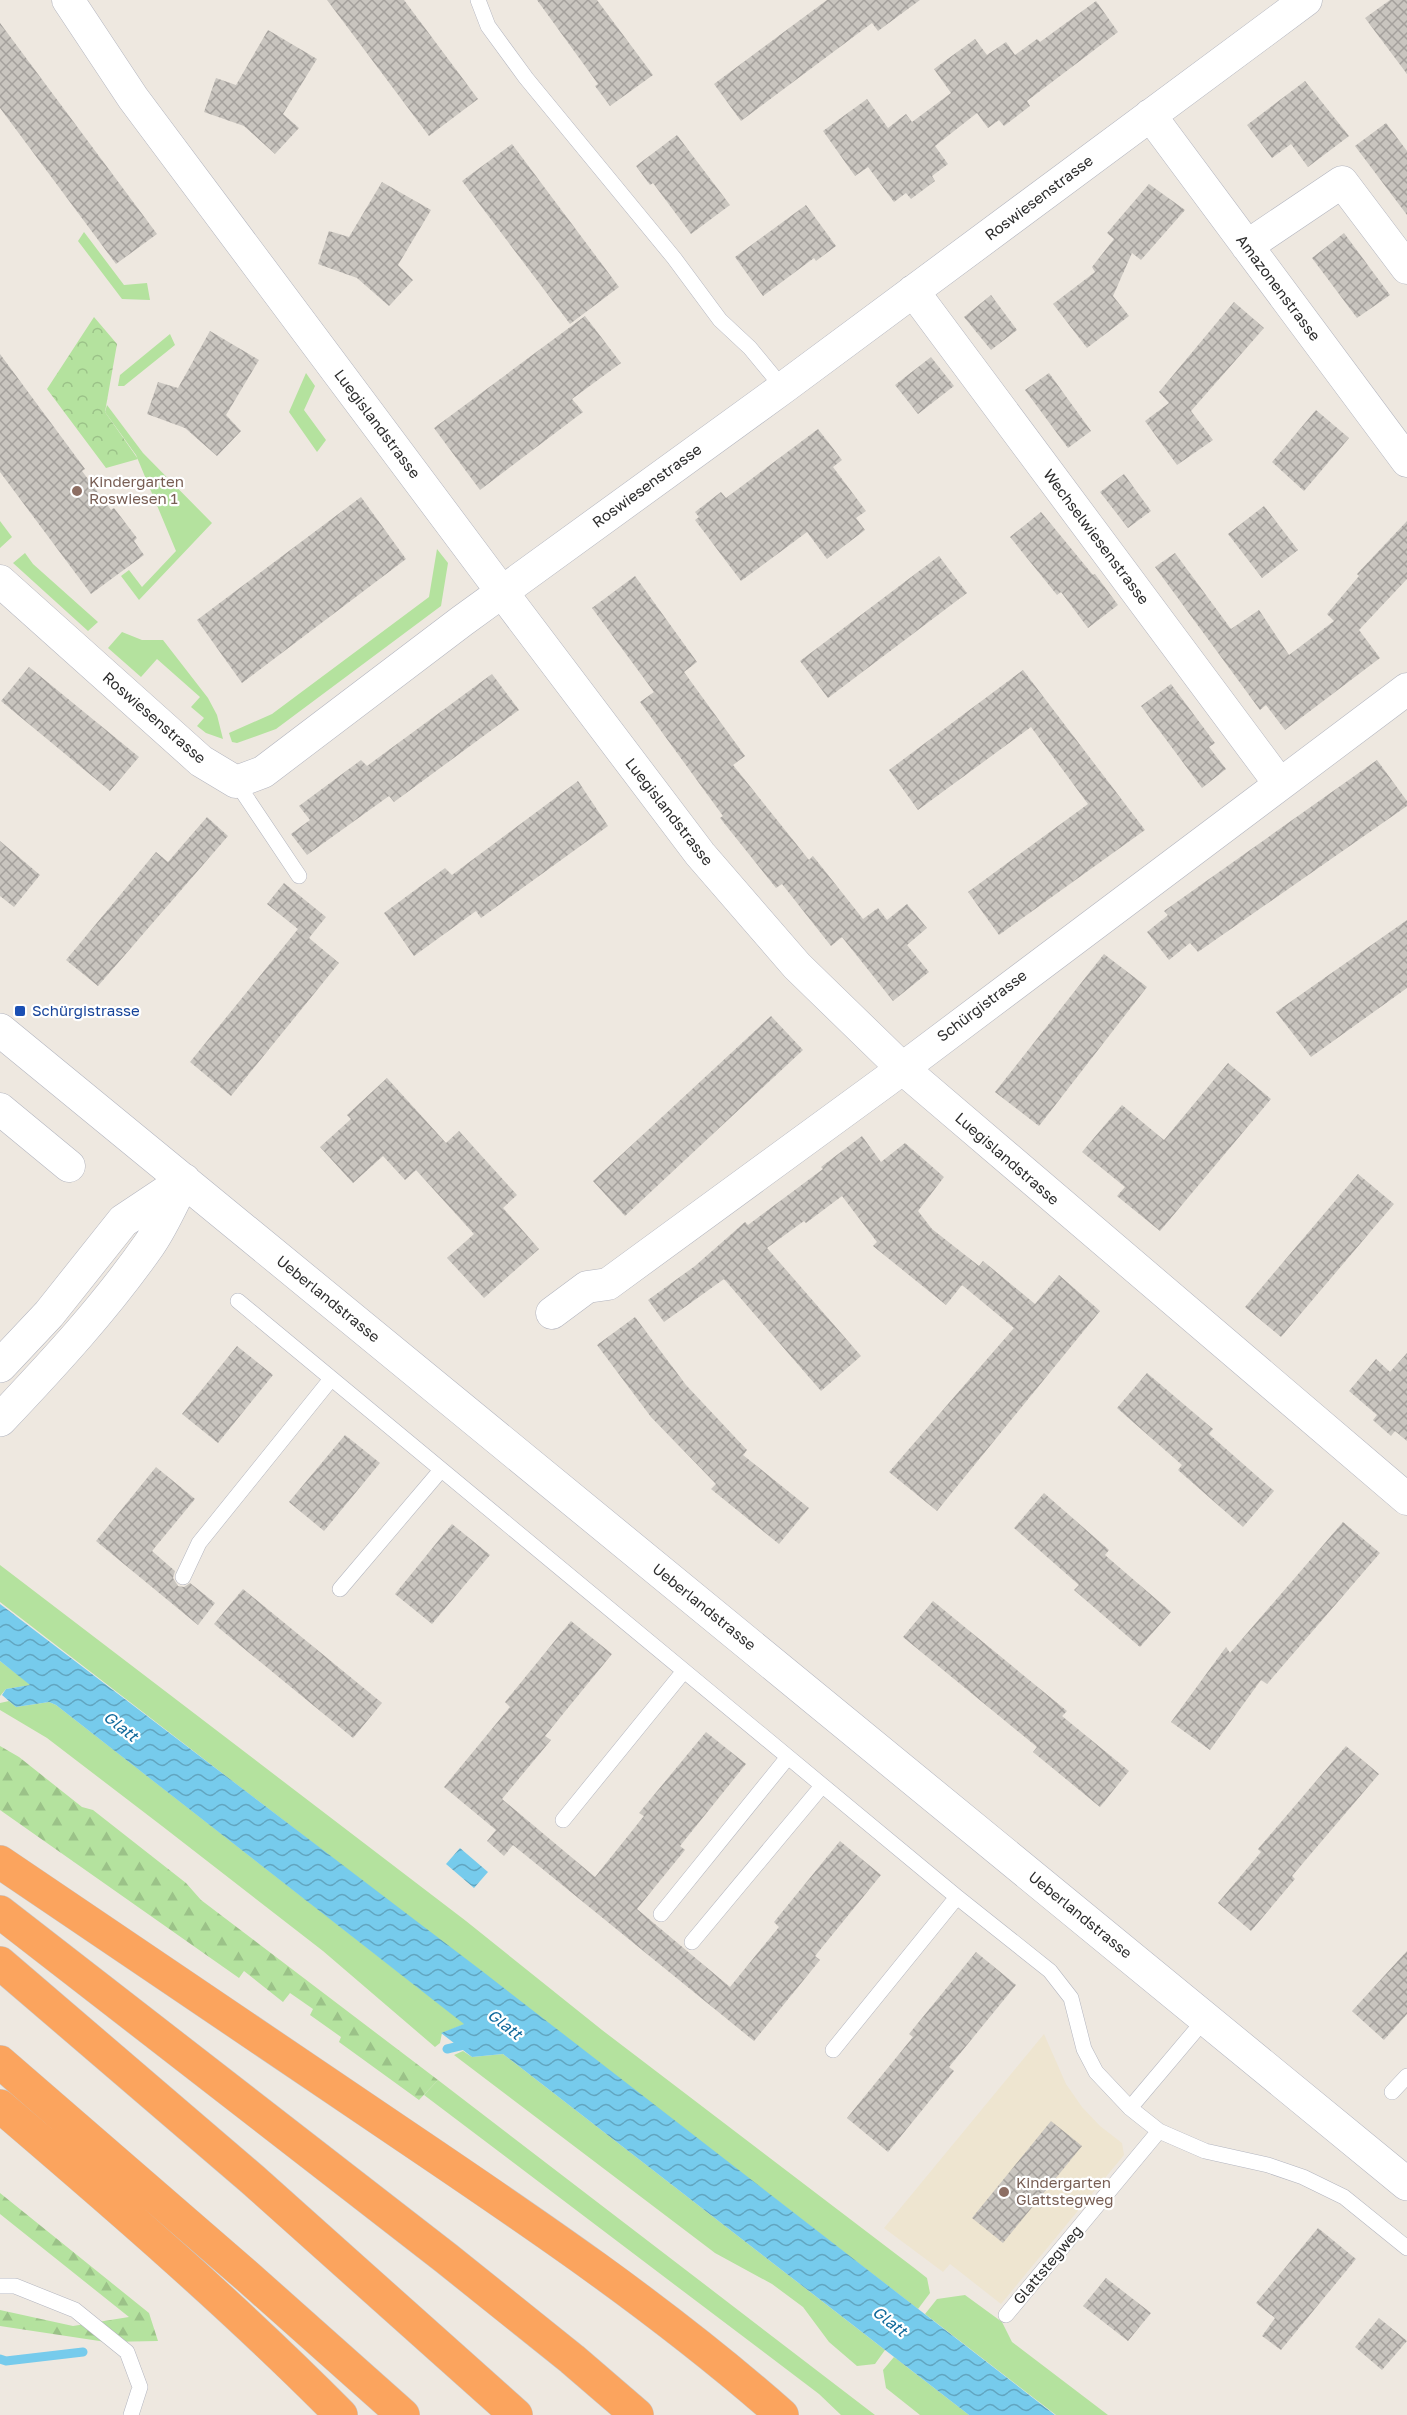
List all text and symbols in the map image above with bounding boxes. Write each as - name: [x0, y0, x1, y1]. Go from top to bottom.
- street label: Roswiesenstrasse: [981, 151, 1096, 244]
- street label: Amazonenstrasse: [1233, 231, 1325, 344]
- street label: Luegislandstrasse: [331, 365, 425, 482]
- street label: Roswiesenstrasse: [588, 439, 705, 531]
- street label: Wechselwiesenstrasse: [1040, 465, 1154, 608]
- place label: Kindergarten Roswiesen 1: [89, 472, 184, 507]
- marker: Kindergarten Roswiesen 1: [70, 484, 84, 498]
- street label: Roswiesenstrasse: [100, 668, 210, 767]
- street label: Luegislandstrasse: [622, 754, 718, 869]
- street label: Schürgistrasse: [933, 965, 1030, 1045]
- place label: Schürgistrasse: [32, 1001, 140, 1019]
- marker: Schürgistrasse: [13, 1004, 27, 1018]
- street label: Luegislandstrasse: [952, 1108, 1063, 1208]
- street label: Ueberlandstrasse: [273, 1251, 384, 1346]
- street label: Ueberlandstrasse: [649, 1559, 760, 1654]
- water label: Glatt: [100, 1706, 143, 1747]
- street label: Ueberlandstrasse: [1025, 1867, 1136, 1962]
- water label: Glatt: [484, 2004, 527, 2045]
- place label: Kindergarten Glattstegweg: [1016, 2173, 1113, 2208]
- marker: Kindergarten Glattstegweg: [997, 2185, 1011, 2199]
- street label: Glattstegweg: [1009, 2221, 1085, 2307]
- water label: Glatt: [869, 2301, 912, 2342]

